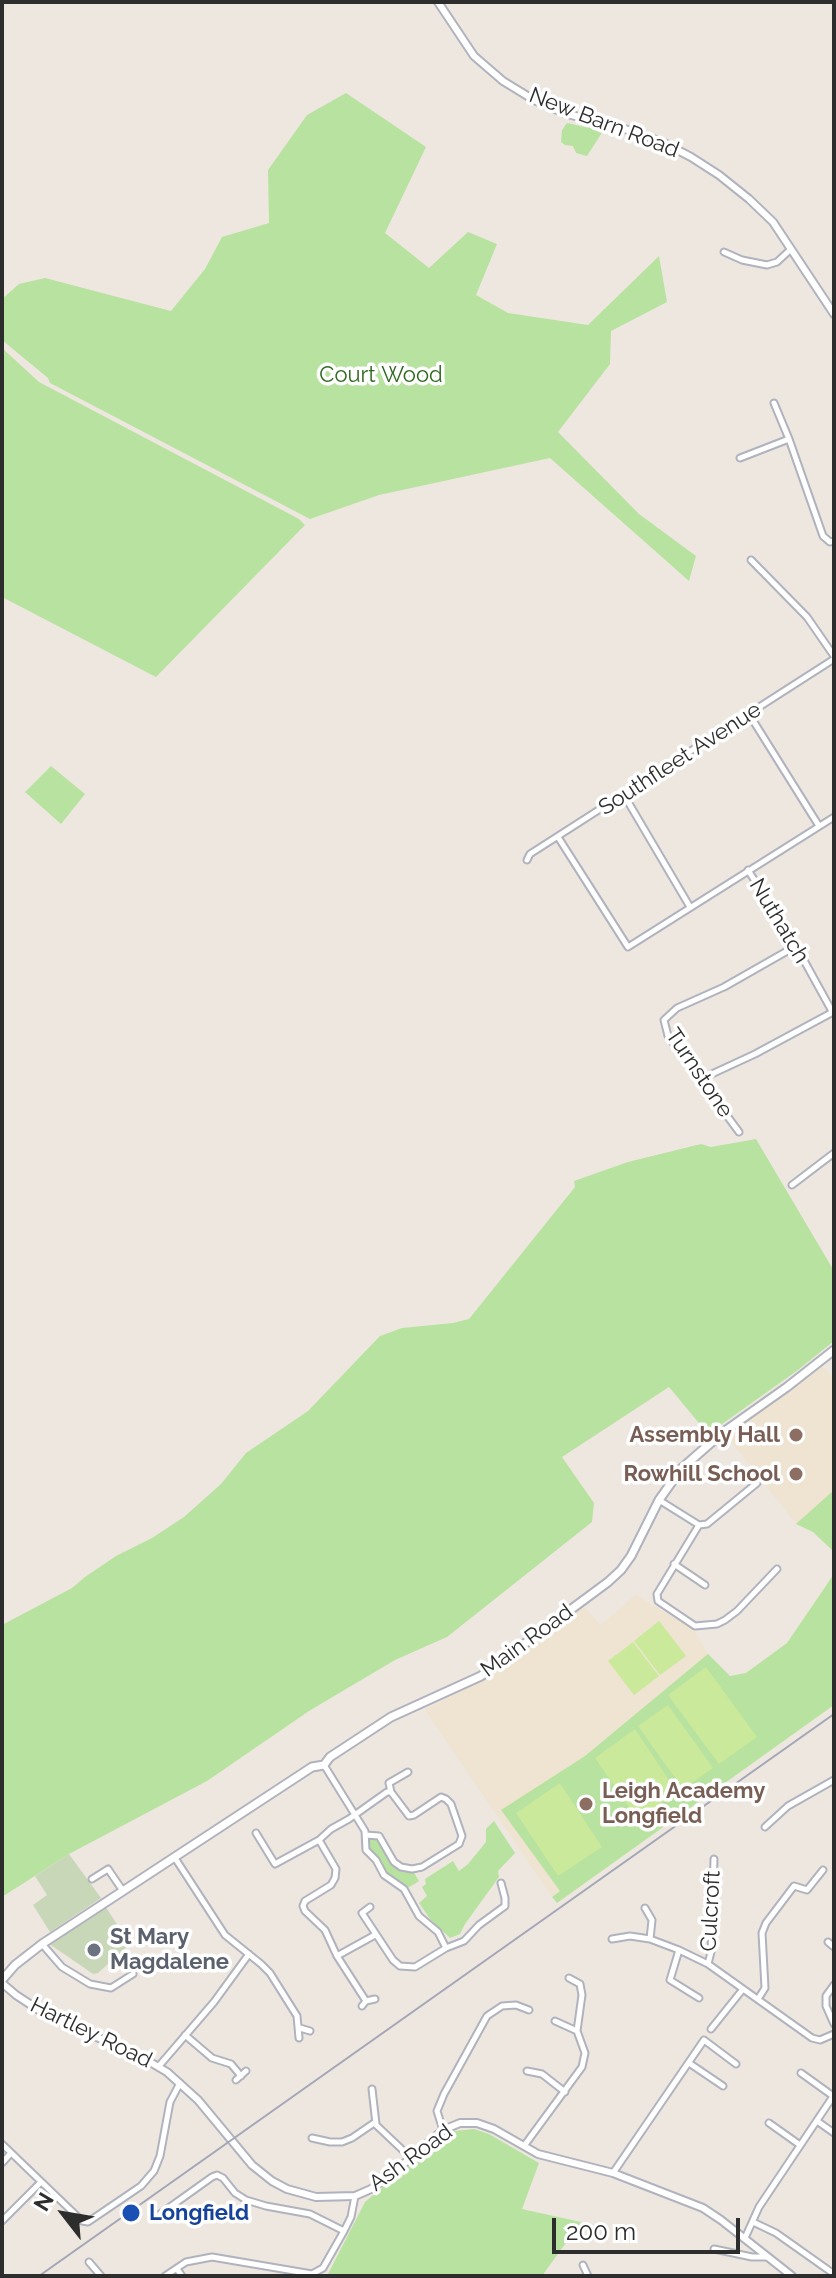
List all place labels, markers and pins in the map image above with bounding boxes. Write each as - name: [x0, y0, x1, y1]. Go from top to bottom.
- place label: Assembly Hall: [629, 1422, 780, 1448]
- marker: Assembly Hall: [787, 1426, 805, 1444]
- place label: Rowhill School: [623, 1461, 780, 1487]
- marker: Rowhill School: [787, 1465, 805, 1483]
- place label: Leigh Academy Longfield: [602, 1778, 765, 1830]
- marker: Leigh Academy Longfield: [577, 1795, 595, 1813]
- place label: St Mary Magdalene: [110, 1924, 229, 1976]
- marker: St Mary Magdalene: [85, 1941, 103, 1959]
- place label: Longfield: [149, 2200, 249, 2226]
- marker: Longfield: [120, 2202, 142, 2224]

